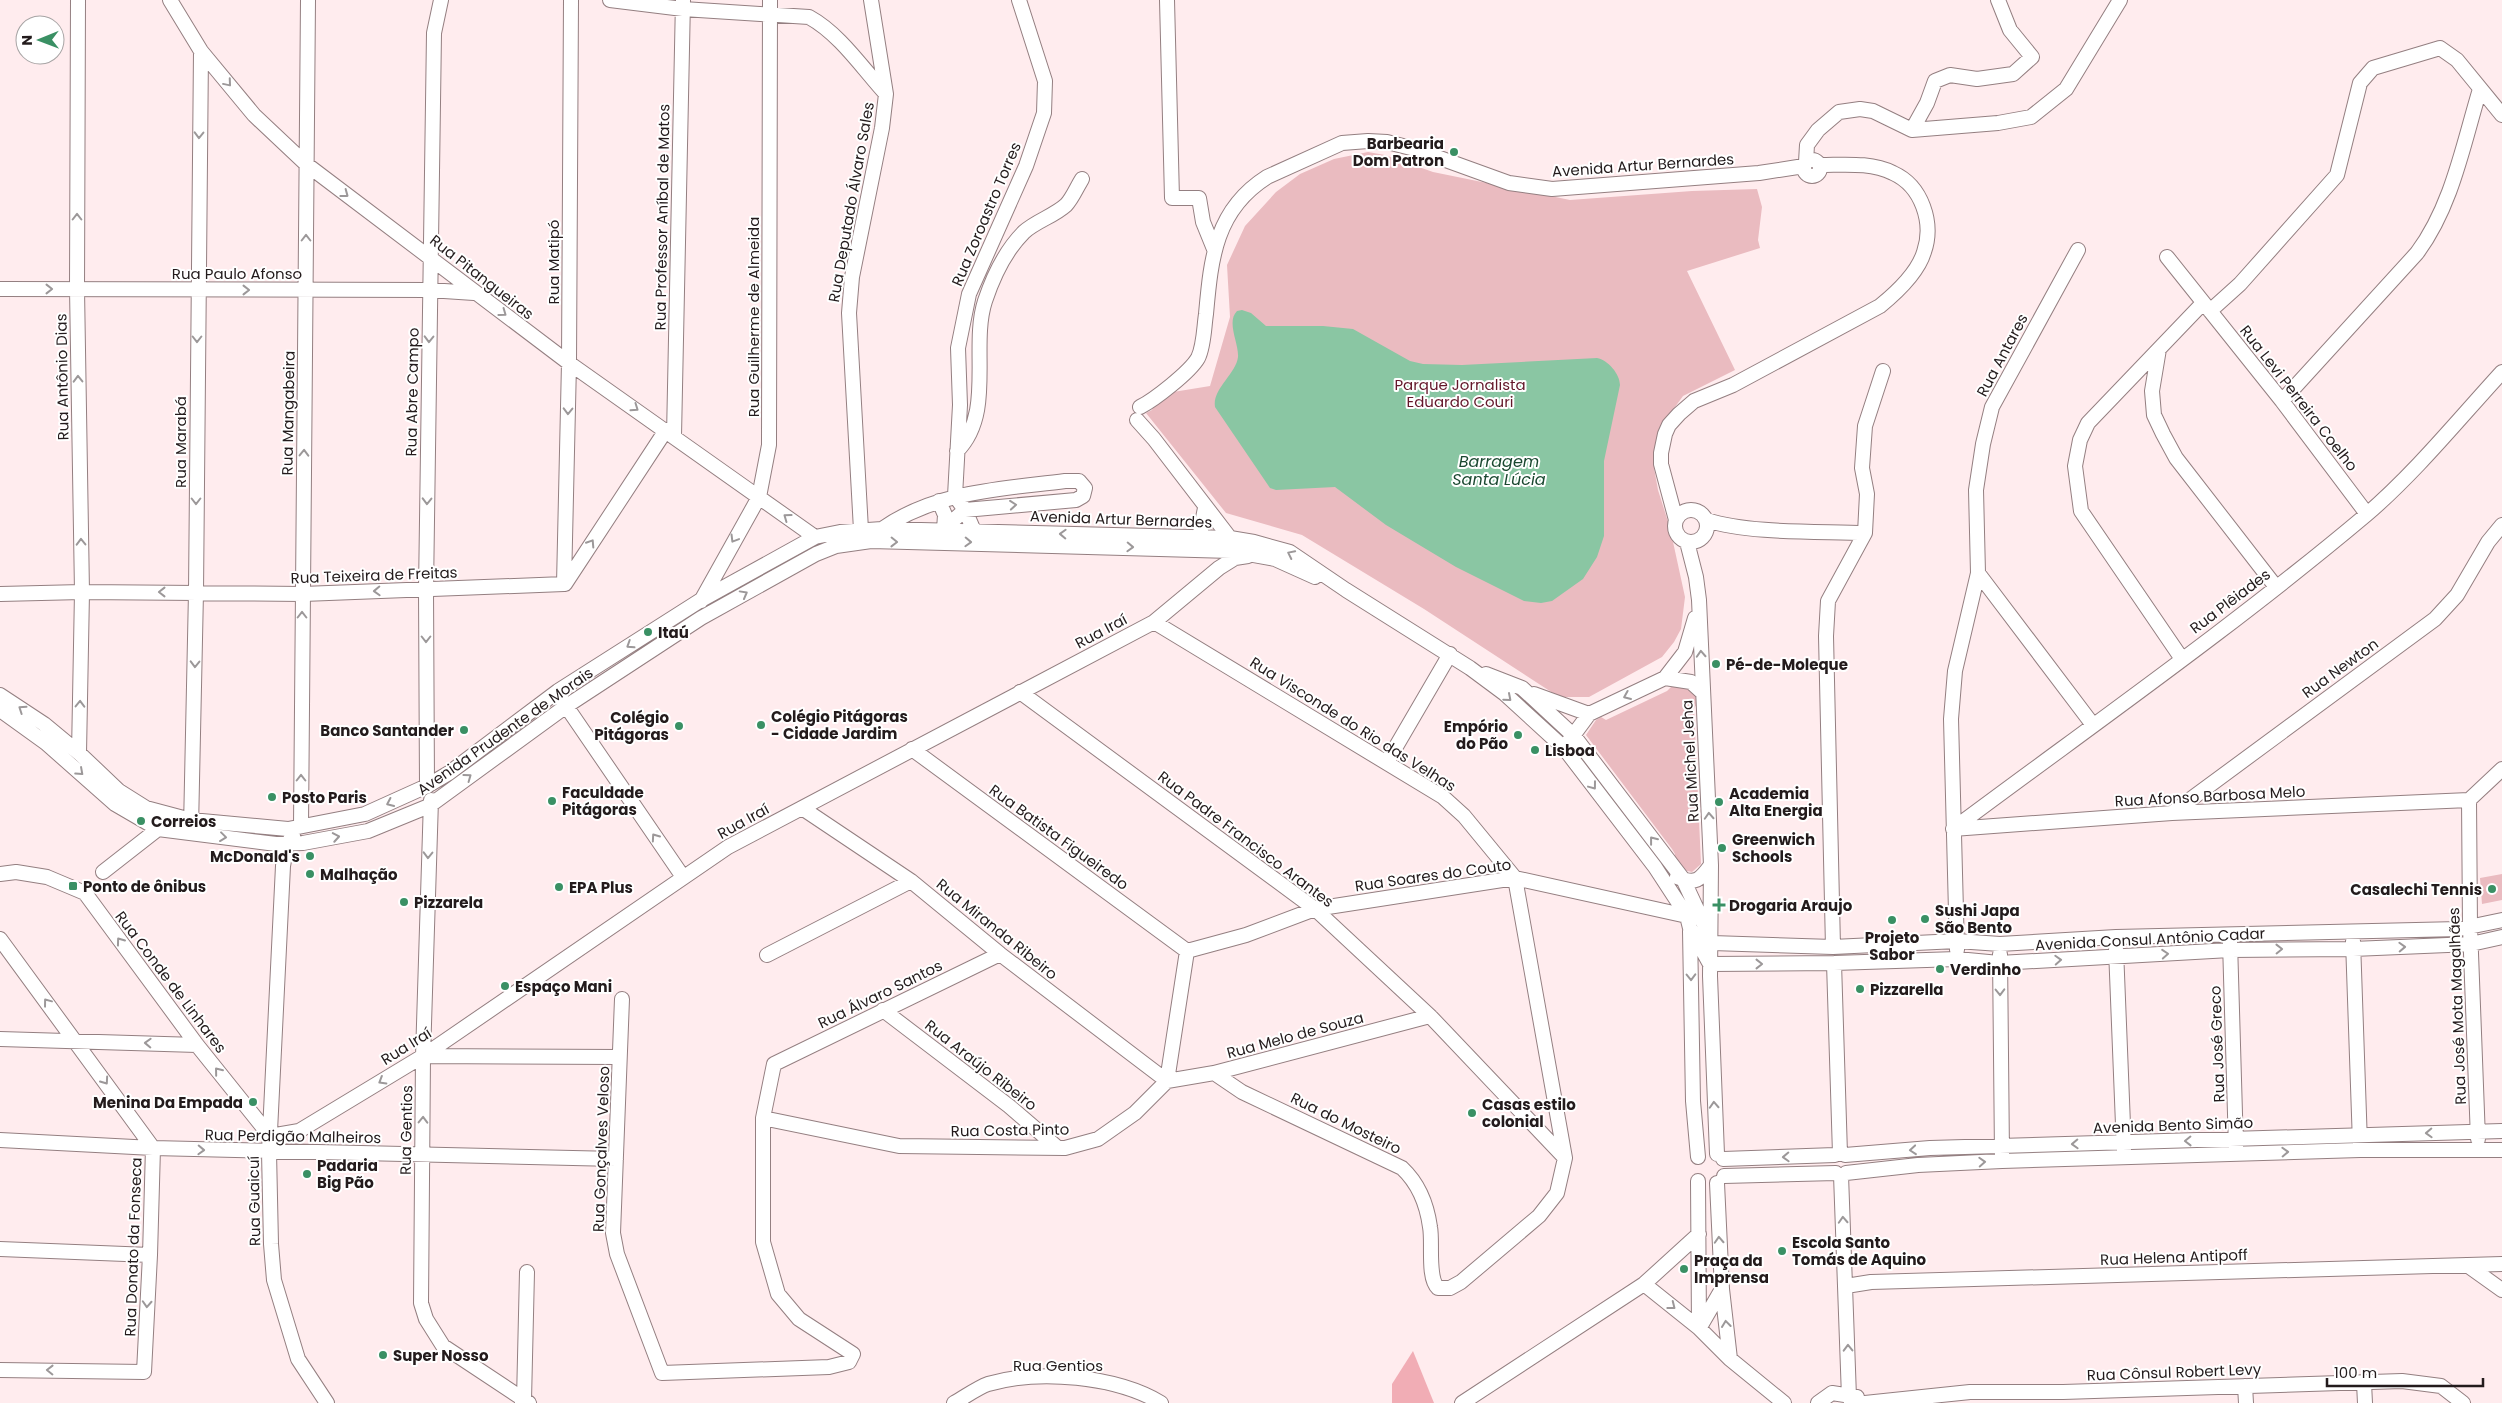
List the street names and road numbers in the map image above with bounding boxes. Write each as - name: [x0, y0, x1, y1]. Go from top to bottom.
- street label: Rua Deputado Álvaro Sales: [823, 100, 879, 304]
- street label: Rua Professor Aníbal de Matos: [650, 103, 674, 330]
- street label: Rua Zoroastro Torres: [946, 139, 1026, 289]
- street label: Avenida Artur Bernardes: [1551, 148, 1735, 182]
- street label: Rua Guilherme de Almeida: [743, 217, 764, 417]
- street label: Rua Matipó: [543, 220, 564, 304]
- street label: Rua Pitangueiras: [426, 230, 539, 324]
- street label: Rua Paulo Afonso: [172, 263, 302, 284]
- street label: Rua Antares: [1971, 310, 2033, 400]
- street label: Rua Antônio Dias: [50, 313, 74, 441]
- street label: Rua Levi Perreira Coelho: [2235, 321, 2363, 475]
- street label: Rua Abre Campo: [400, 327, 424, 457]
- street label: Rua Mangabeira: [276, 350, 300, 476]
- street label: Rua Marabá: [170, 396, 191, 488]
- street label: Avenida Artur Bernardes: [1029, 505, 1213, 533]
- street label: Rua Teixeira de Freitas: [290, 562, 458, 588]
- street label: Rua Plêiades: [2185, 564, 2275, 638]
- street label: Rua Iraí: [1071, 608, 1131, 653]
- street label: Rua Newton: [2298, 633, 2382, 703]
- street label: Rua Visconde do Rio das Velhas: [1246, 652, 1460, 796]
- street label: Avenida Prudente de Morais: [413, 662, 597, 800]
- street label: Rua Michel Jeha: [1676, 699, 1704, 823]
- street label: Rua Padre Francisco Arantes: [1154, 766, 1338, 912]
- street label: Rua Batista Figueiredo: [985, 779, 1133, 895]
- street label: Rua Afonso Barbosa Melo: [2114, 781, 2306, 811]
- street label: Rua Iraí: [713, 798, 773, 844]
- street label: Rua Soares do Couto: [1353, 854, 1513, 896]
- street label: Rua Miranda Ribeiro: [932, 874, 1062, 984]
- street label: Rua Conde de Linhares: [111, 907, 231, 1057]
- street label: Rua José Mota Magalhães: [2443, 907, 2471, 1105]
- street label: Avenida Consul Antônio Cadar: [2034, 922, 2266, 956]
- street label: Rua Álvaro Santos: [814, 955, 946, 1033]
- street label: Rua José Greco: [2204, 985, 2230, 1103]
- street label: Rua Melo de Souza: [1224, 1007, 1366, 1063]
- street label: Rua Araújo Ribeiro: [921, 1015, 1041, 1115]
- street label: Rua Iraí: [377, 1022, 436, 1070]
- street label: Rua Gonçalves Veloso: [588, 1065, 614, 1233]
- street label: Rua Gentios: [395, 1085, 417, 1175]
- street label: Rua do Mosteiro: [1287, 1087, 1405, 1159]
- street label: Avenida Bento Simão: [2093, 1112, 2253, 1138]
- street label: Rua Costa Pinto: [951, 1118, 1069, 1142]
- street label: Rua Perdigão Malheiros: [205, 1124, 382, 1148]
- street label: Rua Guaicuí: [243, 1155, 265, 1246]
- street label: Rua Donato da Fonseca: [119, 1157, 147, 1337]
- street label: Rua Helena Antipoff: [2100, 1244, 2248, 1270]
- street label: Rua Gentios: [1013, 1355, 1103, 1376]
- street label: Rua Cônsul Robert Levy: [2086, 1358, 2262, 1386]

